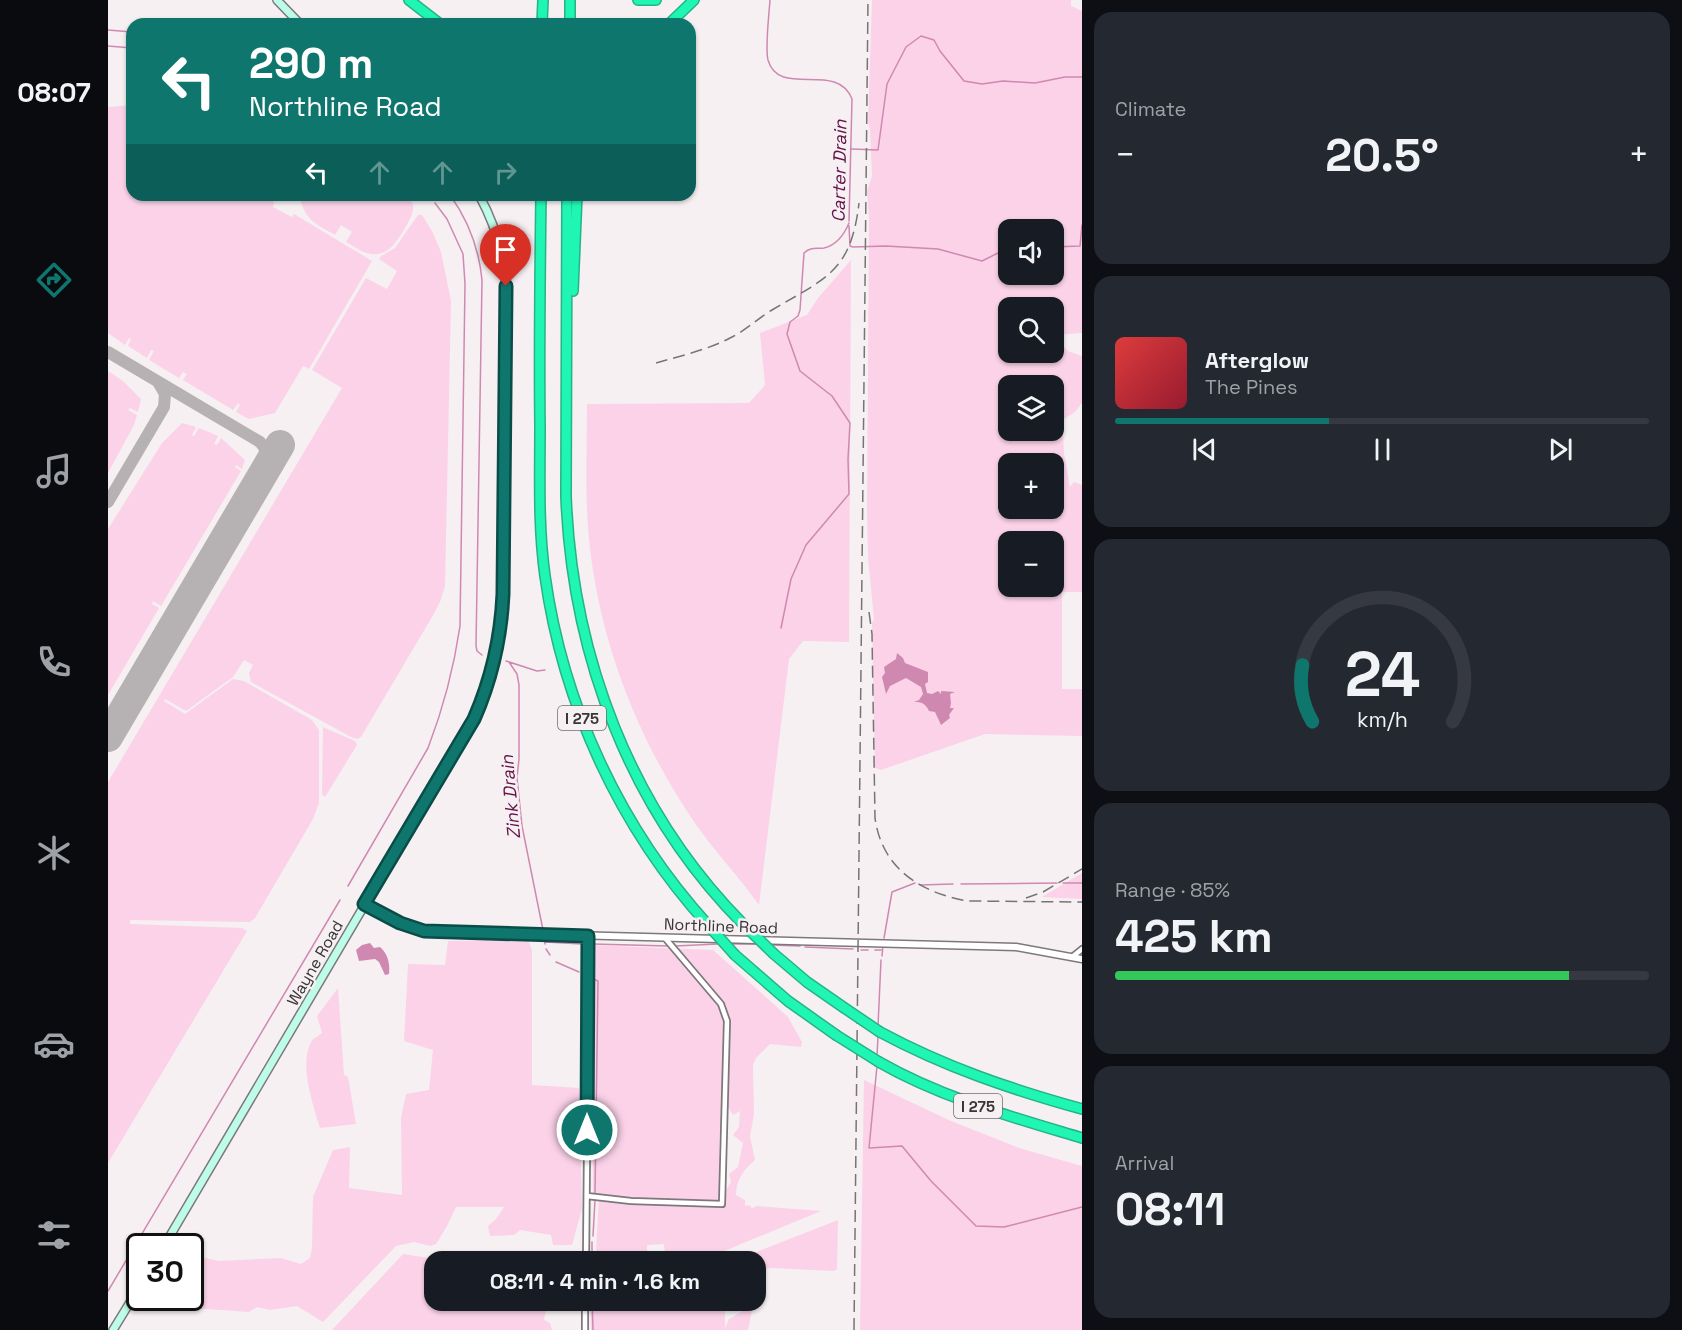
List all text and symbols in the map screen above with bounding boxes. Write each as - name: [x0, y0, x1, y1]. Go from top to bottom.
- text: 290 m: [249, 37, 374, 90]
- icon: left: [150, 42, 228, 120]
- text: 08:07: [17, 75, 91, 110]
- text: Northline Road: [249, 89, 442, 124]
- text: Climate: [1115, 96, 1186, 122]
- water label: Carter Drain: [827, 118, 851, 223]
- text: 20.5°: [1325, 127, 1439, 184]
- text: −: [1115, 134, 1135, 176]
- text: +: [1629, 134, 1649, 176]
- icon: left: [300, 156, 333, 189]
- icon: ahead: [363, 156, 396, 189]
- icon: ahead: [426, 156, 459, 189]
- icon: right: [489, 156, 522, 189]
- map controls: [998, 219, 1064, 597]
- button: sound: [998, 219, 1064, 285]
- pin: [480, 224, 531, 286]
- icon: arrive: [489, 233, 522, 266]
- icon: directions: [33, 259, 75, 301]
- button: search: [998, 297, 1064, 363]
- text: Afterglow: [1205, 346, 1309, 374]
- text: The Pines: [1205, 374, 1298, 400]
- button: layers: [998, 375, 1064, 441]
- icon: previous: [1188, 433, 1221, 466]
- icon: pause: [1366, 433, 1399, 466]
- icon: next: [1544, 433, 1577, 466]
- icon: music: [33, 450, 75, 492]
- button: +: [998, 453, 1064, 519]
- button: −: [998, 531, 1064, 597]
- text: 24: [1344, 635, 1420, 714]
- icon: phone: [33, 641, 75, 683]
- road number: I 275: [558, 706, 606, 730]
- text: km/h: [1356, 706, 1408, 733]
- water label: Zink Drain: [495, 753, 525, 840]
- icon: climate: [33, 832, 75, 874]
- text: Range · 85%: [1115, 877, 1230, 903]
- text: 425 km: [1115, 908, 1273, 965]
- street label: Northline Road: [664, 914, 778, 938]
- street label: Wayne Road: [282, 916, 348, 1010]
- icon: car: [33, 1023, 75, 1065]
- road number: I 275: [954, 1094, 1002, 1118]
- position arrow: [555, 1098, 619, 1162]
- text: Arrival: [1115, 1150, 1174, 1176]
- text: 08:11: [1115, 1181, 1225, 1238]
- icon: filters: [33, 1214, 75, 1256]
- speed limit sign: 30: [126, 1233, 204, 1311]
- text: 08:11 · 4 min · 1.6 km: [490, 1267, 700, 1295]

